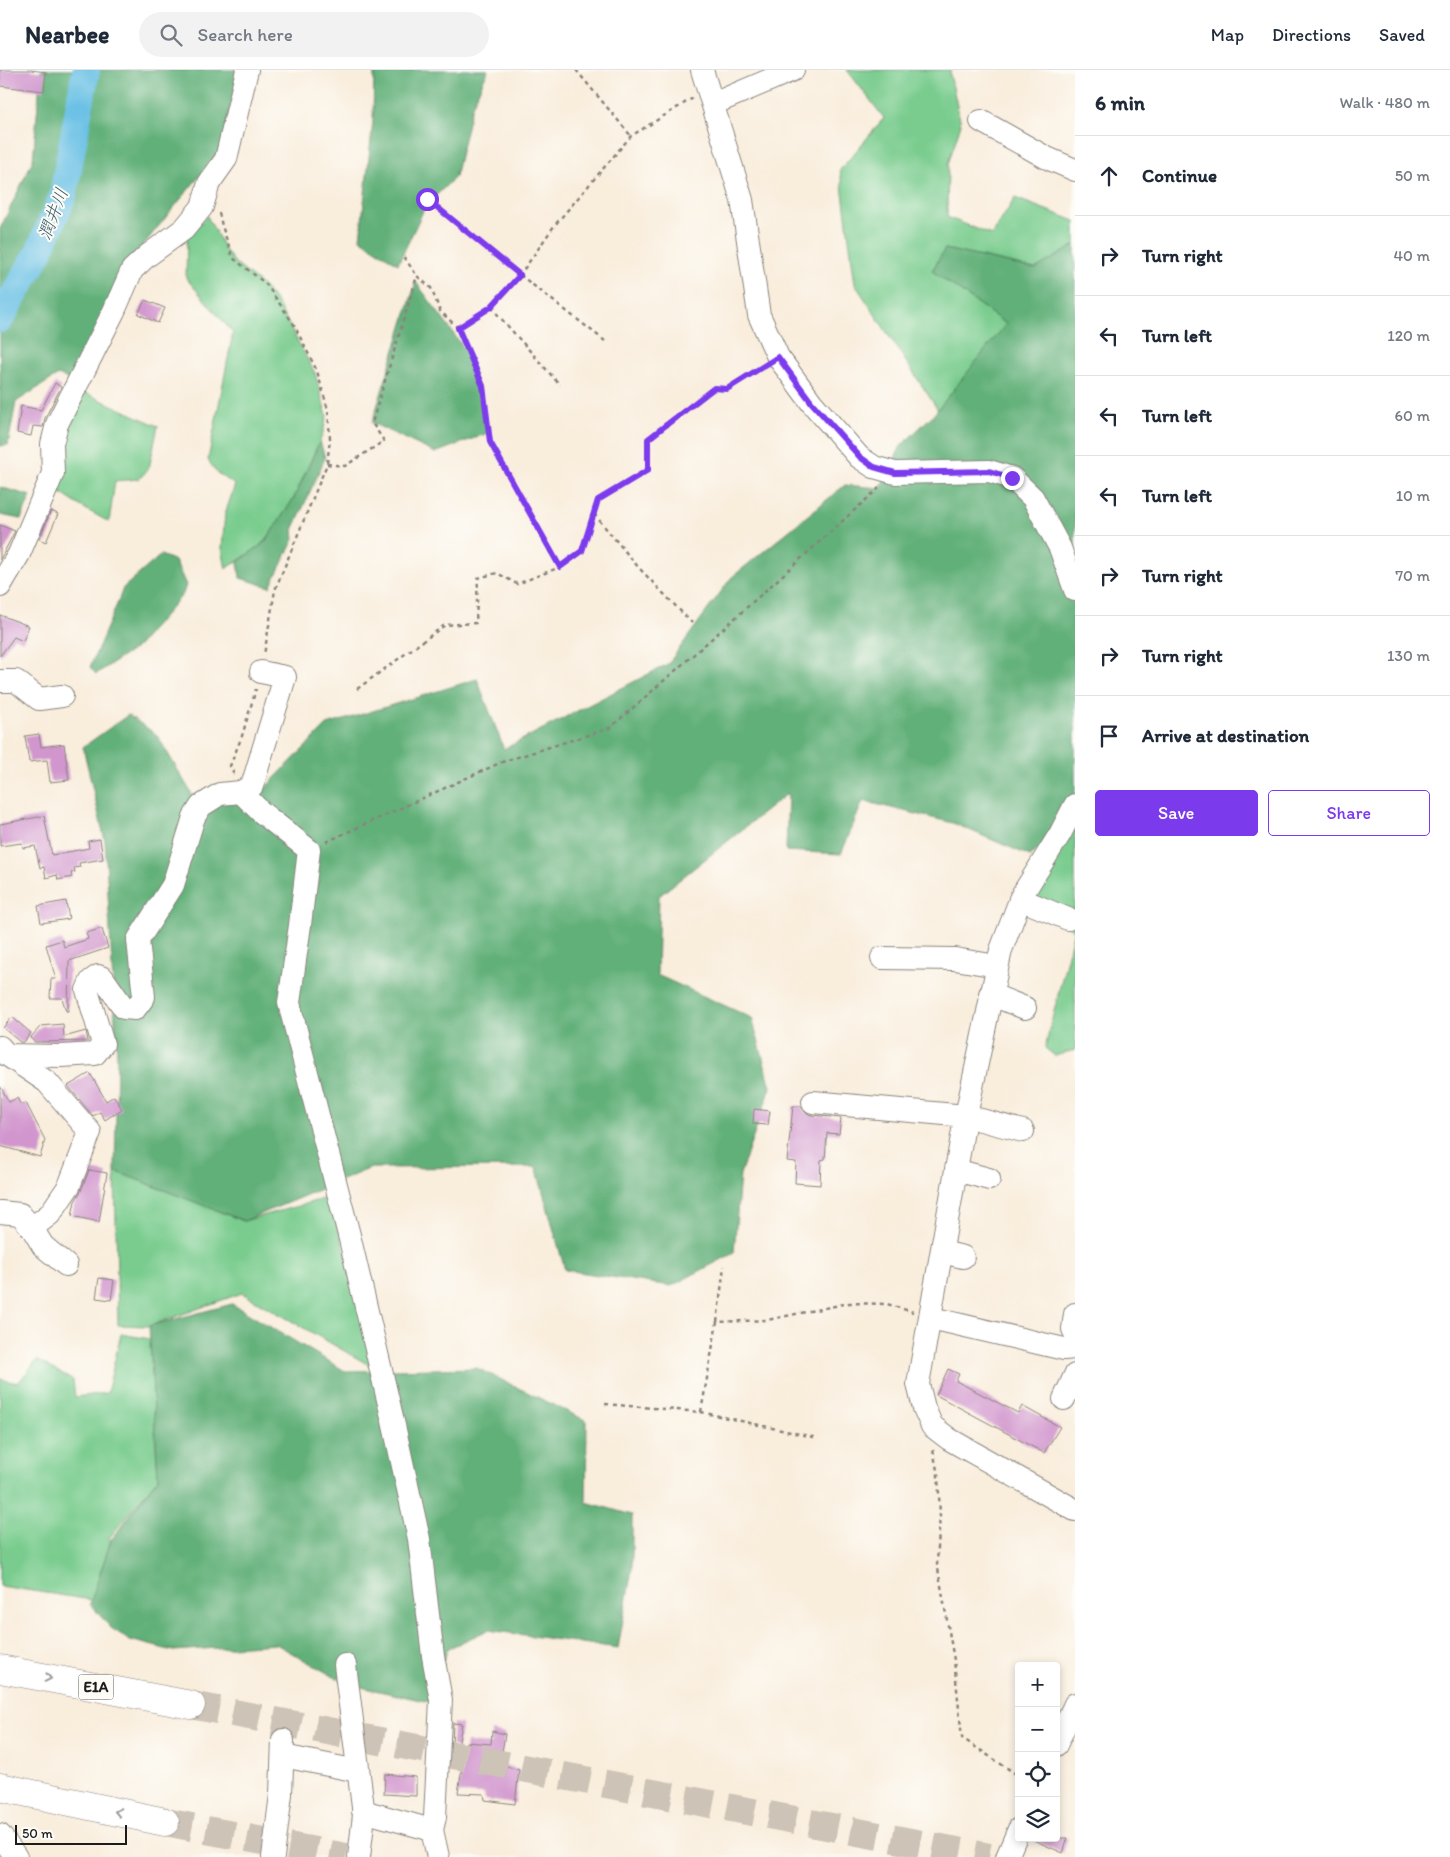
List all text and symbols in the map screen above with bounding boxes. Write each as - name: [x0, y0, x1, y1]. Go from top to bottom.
- search box: [139, 12, 489, 57]
- text: Nearbee: [25, 20, 109, 49]
- icon: search: [157, 21, 185, 49]
- text: Search here: [197, 23, 293, 46]
- text: Map: [1211, 24, 1244, 46]
- text: Directions: [1272, 24, 1351, 46]
- text: Saved: [1379, 24, 1425, 46]
- text: 6 min: [1095, 90, 1145, 115]
- text: Walk · 480 m: [1340, 93, 1430, 112]
- icon: ahead: [1095, 162, 1123, 190]
- text: Continue: [1142, 164, 1217, 187]
- text: 50 m: [1395, 166, 1430, 185]
- water label: 潤井川: [33, 185, 73, 243]
- route start: [416, 188, 439, 211]
- icon: right: [1095, 242, 1123, 270]
- text: Turn right: [1142, 244, 1223, 267]
- text: 40 m: [1393, 246, 1430, 265]
- icon: left: [1095, 322, 1123, 350]
- text: Turn left: [1142, 324, 1212, 347]
- text: 120 m: [1387, 326, 1430, 345]
- icon: left: [1095, 402, 1123, 430]
- text: Turn left: [1142, 404, 1212, 427]
- text: 60 m: [1395, 406, 1430, 425]
- route end: [1001, 467, 1024, 490]
- icon: left: [1095, 482, 1123, 510]
- text: Turn left: [1142, 484, 1212, 507]
- text: 10 m: [1396, 486, 1430, 505]
- icon: right: [1095, 562, 1123, 590]
- text: Turn right: [1142, 564, 1223, 587]
- text: 70 m: [1395, 566, 1430, 585]
- icon: right: [1095, 642, 1123, 670]
- text: Turn right: [1142, 644, 1223, 667]
- text: 130 m: [1387, 646, 1430, 665]
- icon: arrive: [1095, 722, 1123, 750]
- text: Arrive at destination: [1142, 724, 1309, 747]
- button: Save: [1095, 790, 1258, 836]
- button: Share: [1268, 790, 1430, 836]
- map controls: [1015, 1662, 1060, 1842]
- button: +: [1015, 1662, 1060, 1707]
- one-way arrow: [43, 1673, 52, 1683]
- road number: E1A: [78, 1674, 114, 1700]
- button: −: [1015, 1707, 1060, 1752]
- button: locate: [1015, 1752, 1060, 1797]
- button: layers: [1015, 1797, 1060, 1842]
- one-way arrow: [113, 1807, 122, 1818]
- scale bar: [15, 1822, 128, 1845]
- text: 50 m: [22, 1825, 53, 1842]

